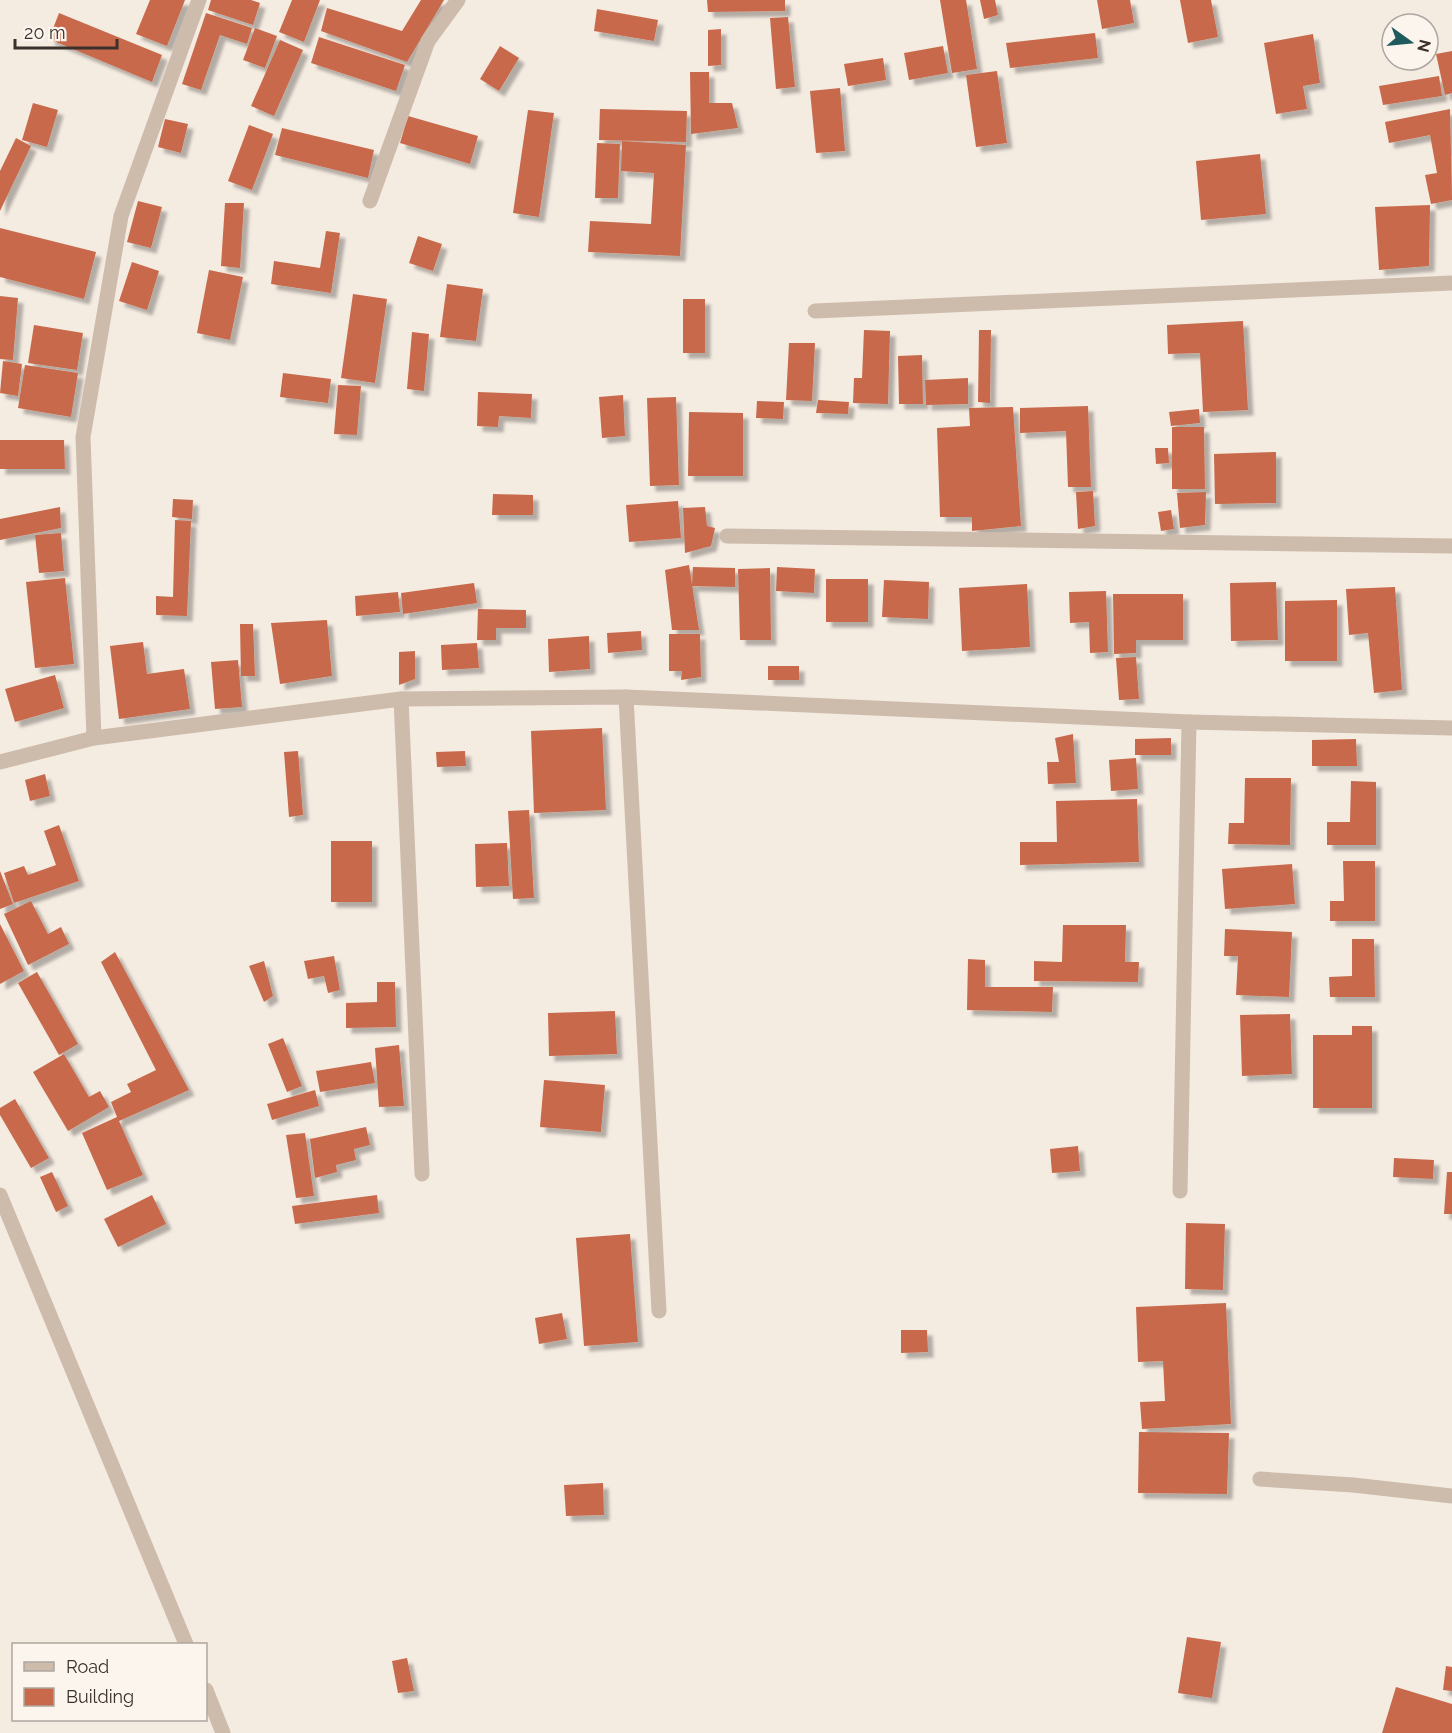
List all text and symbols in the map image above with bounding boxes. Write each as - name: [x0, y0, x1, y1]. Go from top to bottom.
- scale bar: [15, 12, 117, 50]
- north arrow: [1380, 12, 1440, 72]
- text: 20 m: [24, 22, 66, 43]
- text: N: [1413, 37, 1435, 54]
- legend: [12, 1643, 207, 1721]
- text: Road: [66, 1656, 109, 1677]
- text: Building: [66, 1686, 134, 1707]

